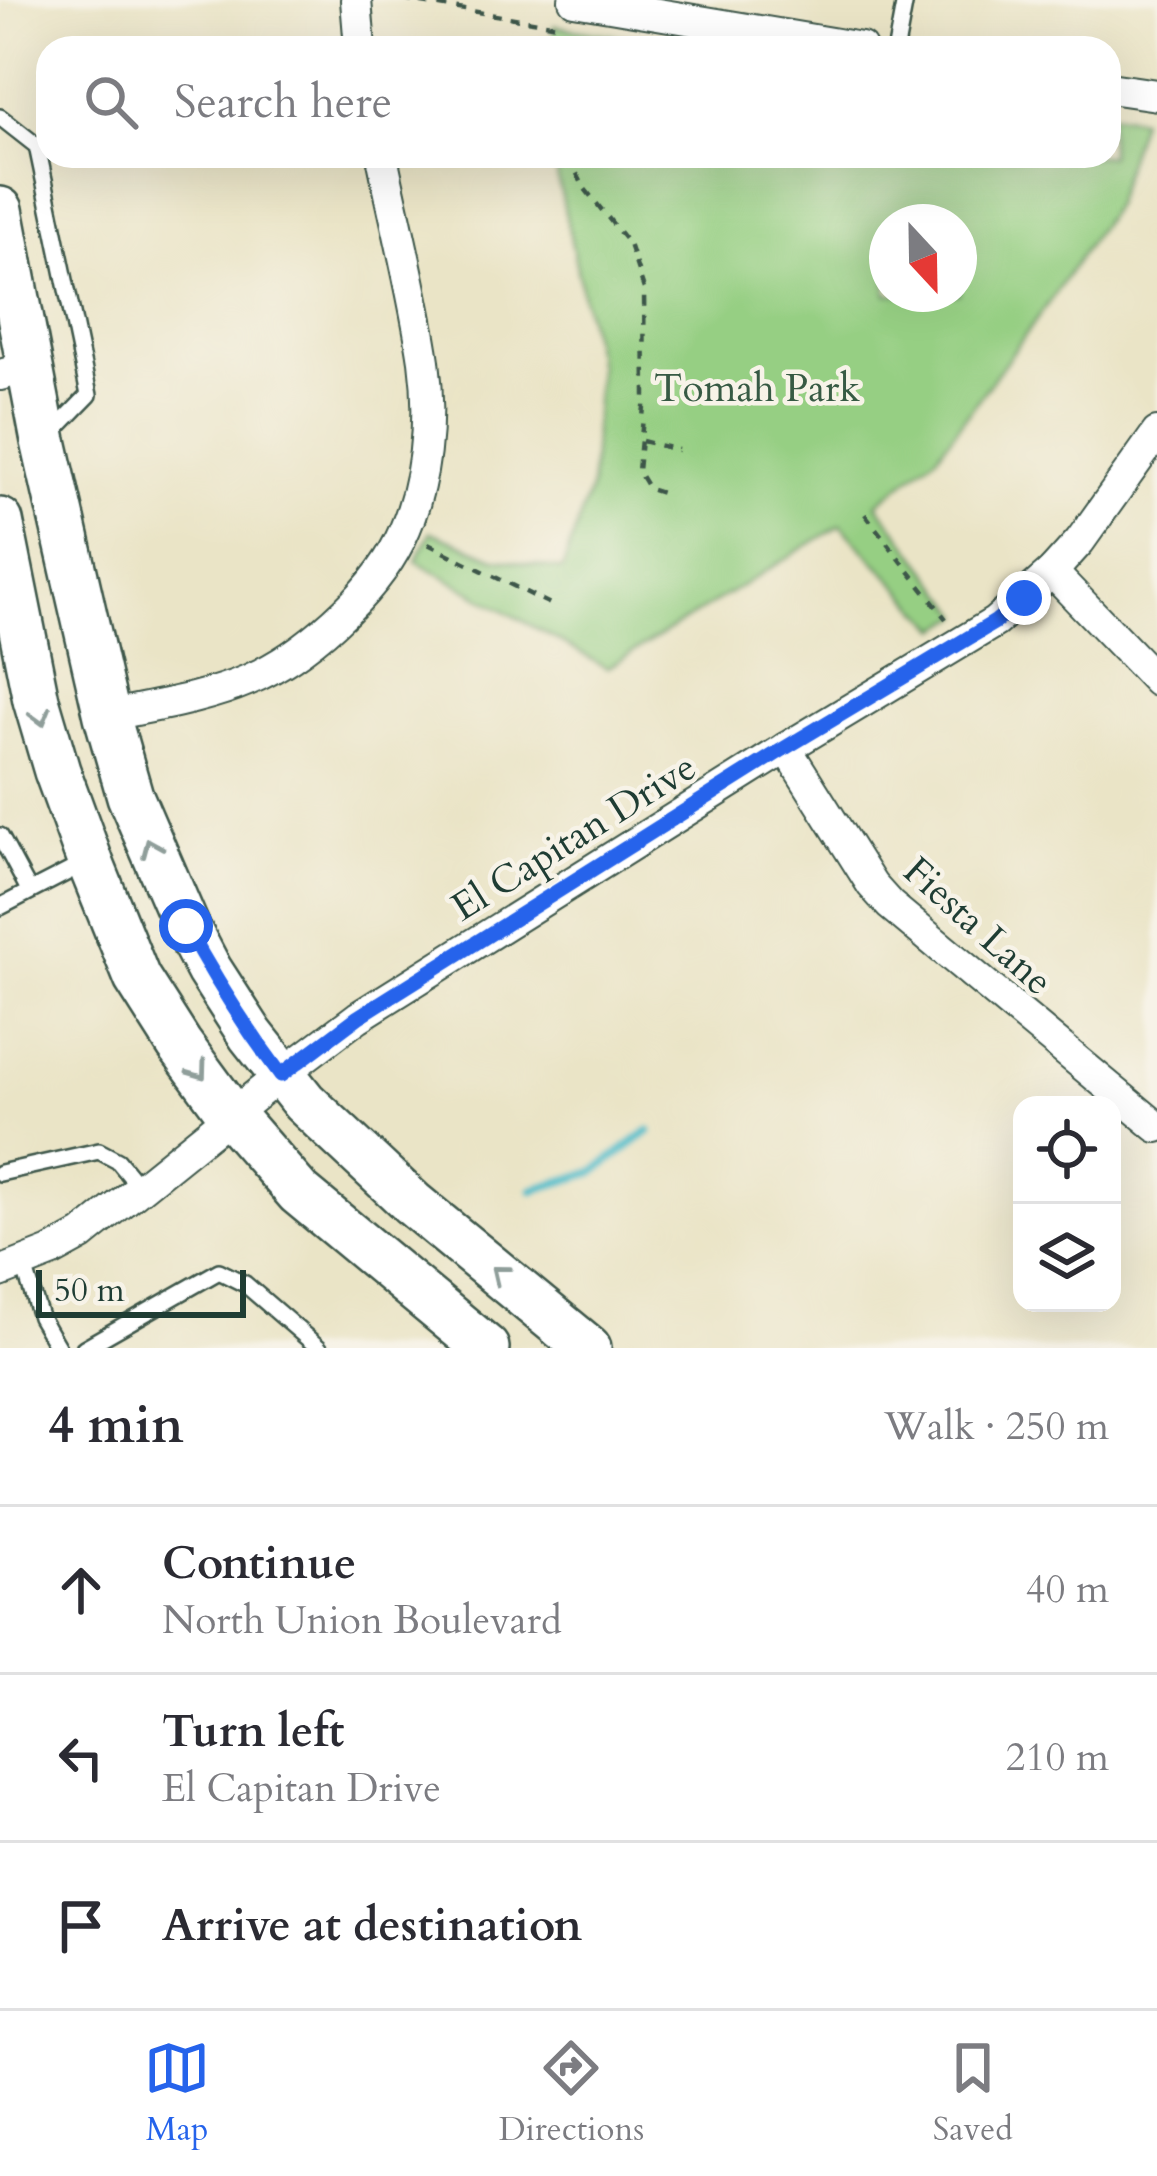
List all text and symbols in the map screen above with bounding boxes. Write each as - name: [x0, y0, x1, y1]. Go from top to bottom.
- search box: [36, 36, 1121, 168]
- icon: search: [78, 69, 144, 135]
- text: Search here: [174, 72, 392, 133]
- north arrow: [869, 204, 977, 312]
- park label: Tomah Park: [654, 362, 860, 415]
- route end: [997, 571, 1051, 625]
- one-way arrow: [27, 707, 52, 727]
- street label: El Capitan Drive: [441, 741, 706, 934]
- one-way arrow: [142, 838, 166, 859]
- street label: Fiesta Lane: [892, 845, 1064, 1007]
- route start: [159, 899, 213, 953]
- one-way arrow: [185, 1058, 207, 1079]
- map controls: [1013, 1096, 1121, 1312]
- button: locate: [1013, 1096, 1121, 1204]
- button: layers: [1013, 1204, 1121, 1312]
- scale bar: [36, 1264, 246, 1317]
- one-way arrow: [490, 1266, 512, 1287]
- text: 50 m: [54, 1268, 125, 1313]
- text: 4 min: [48, 1391, 184, 1461]
- text: Walk · 250 m: [884, 1400, 1109, 1453]
- text: Continue: [162, 1533, 356, 1594]
- icon: ahead: [48, 1557, 114, 1623]
- text: 40 m: [1026, 1563, 1109, 1616]
- text: North Union Boulevard: [162, 1594, 562, 1647]
- text: Turn left: [162, 1701, 344, 1762]
- icon: left: [48, 1725, 114, 1791]
- text: 210 m: [1006, 1731, 1109, 1784]
- text: El Capitan Drive: [162, 1762, 441, 1815]
- icon: arrive: [48, 1893, 114, 1959]
- text: Arrive at destination: [162, 1895, 582, 1956]
- tab: Map: [144, 2035, 210, 2152]
- tab: Directions: [499, 2035, 644, 2152]
- tab: Saved: [933, 2035, 1013, 2152]

